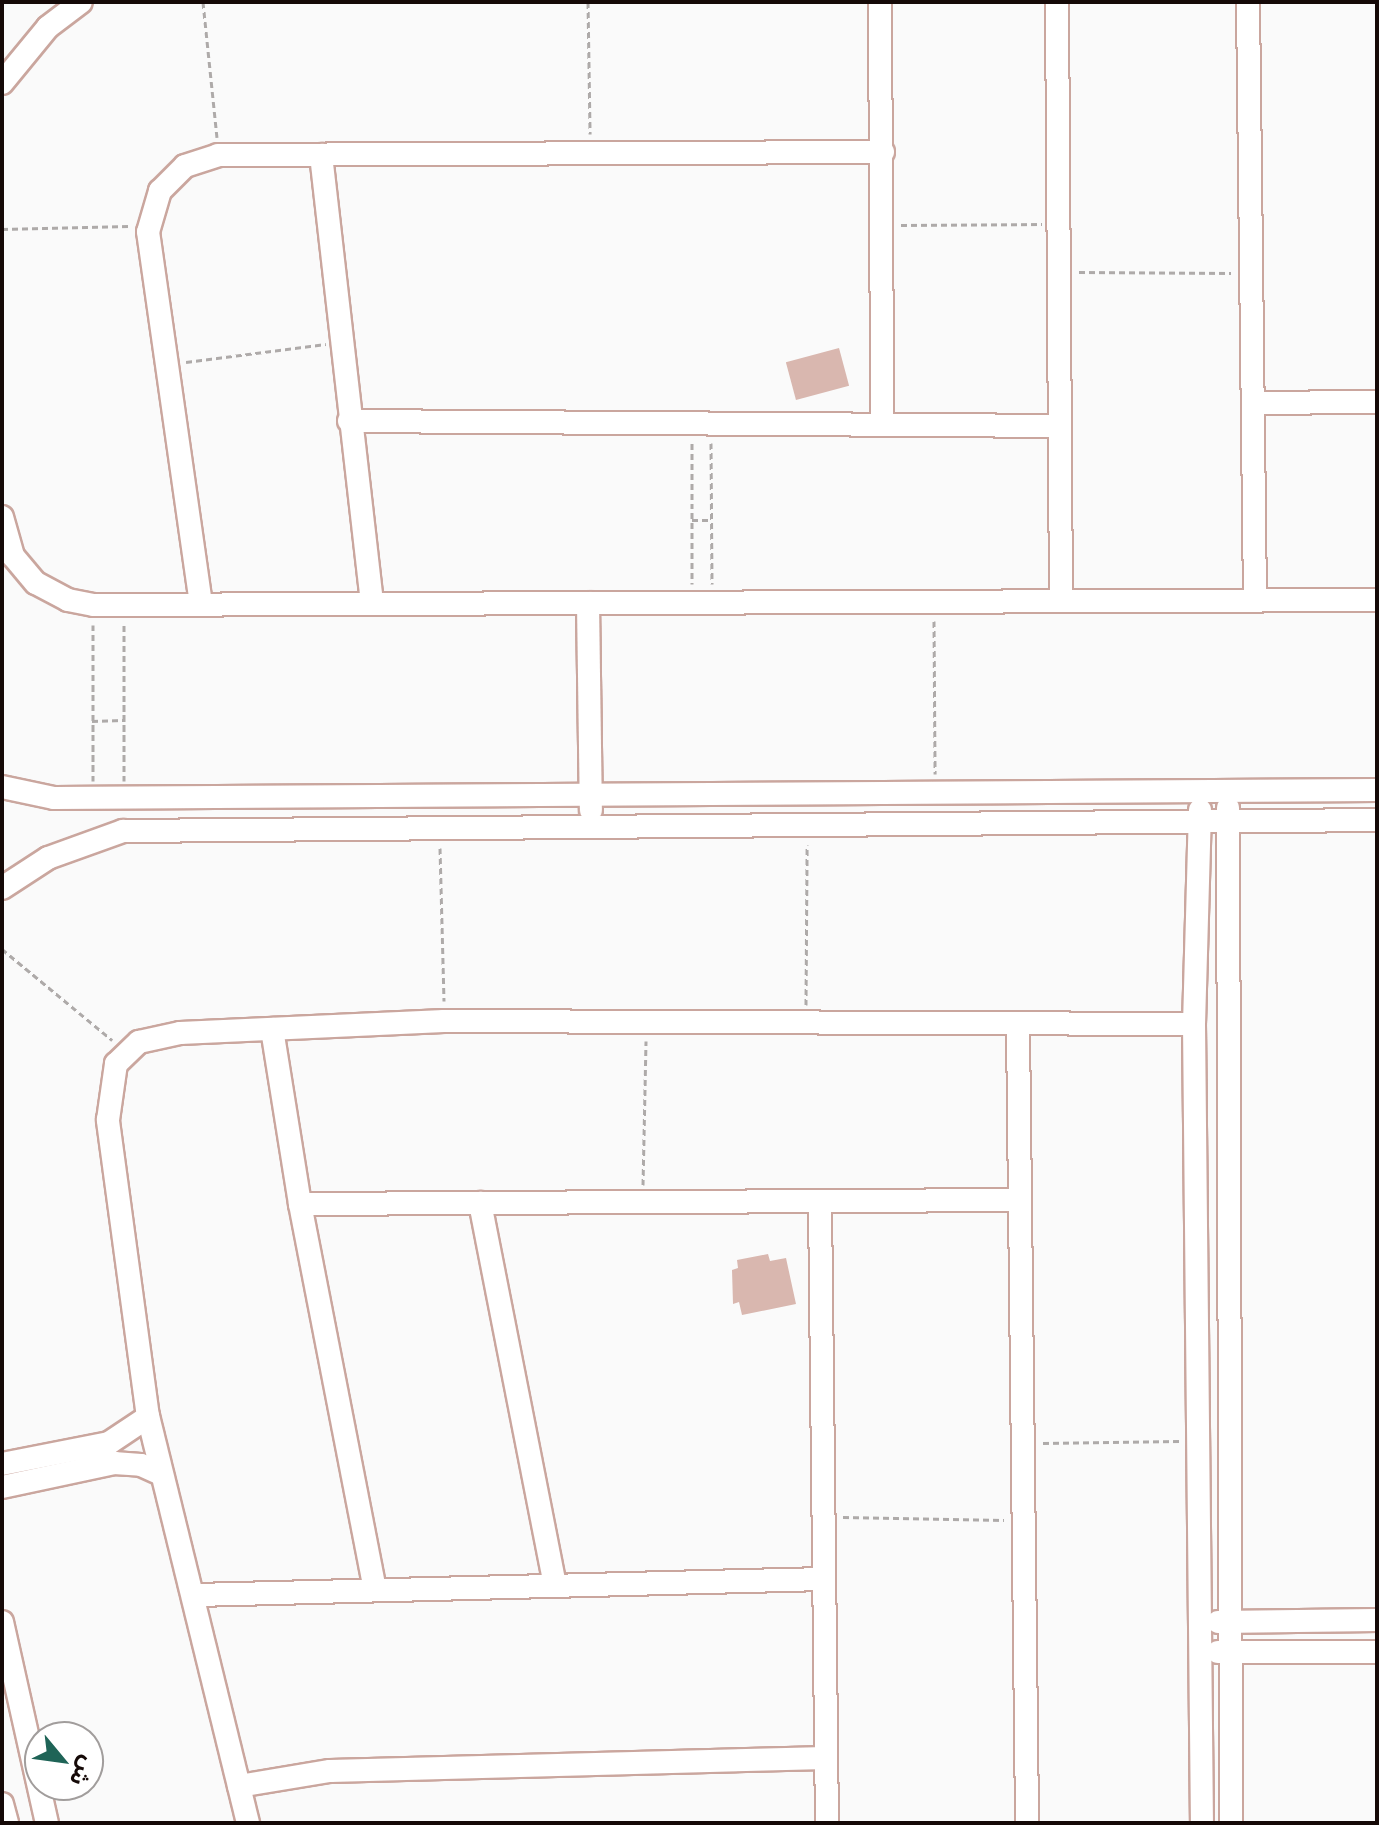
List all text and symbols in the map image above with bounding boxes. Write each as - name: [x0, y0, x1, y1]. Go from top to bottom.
- north arrow: [24, 1721, 104, 1801]
- text: ش: [64, 1752, 104, 1792]

